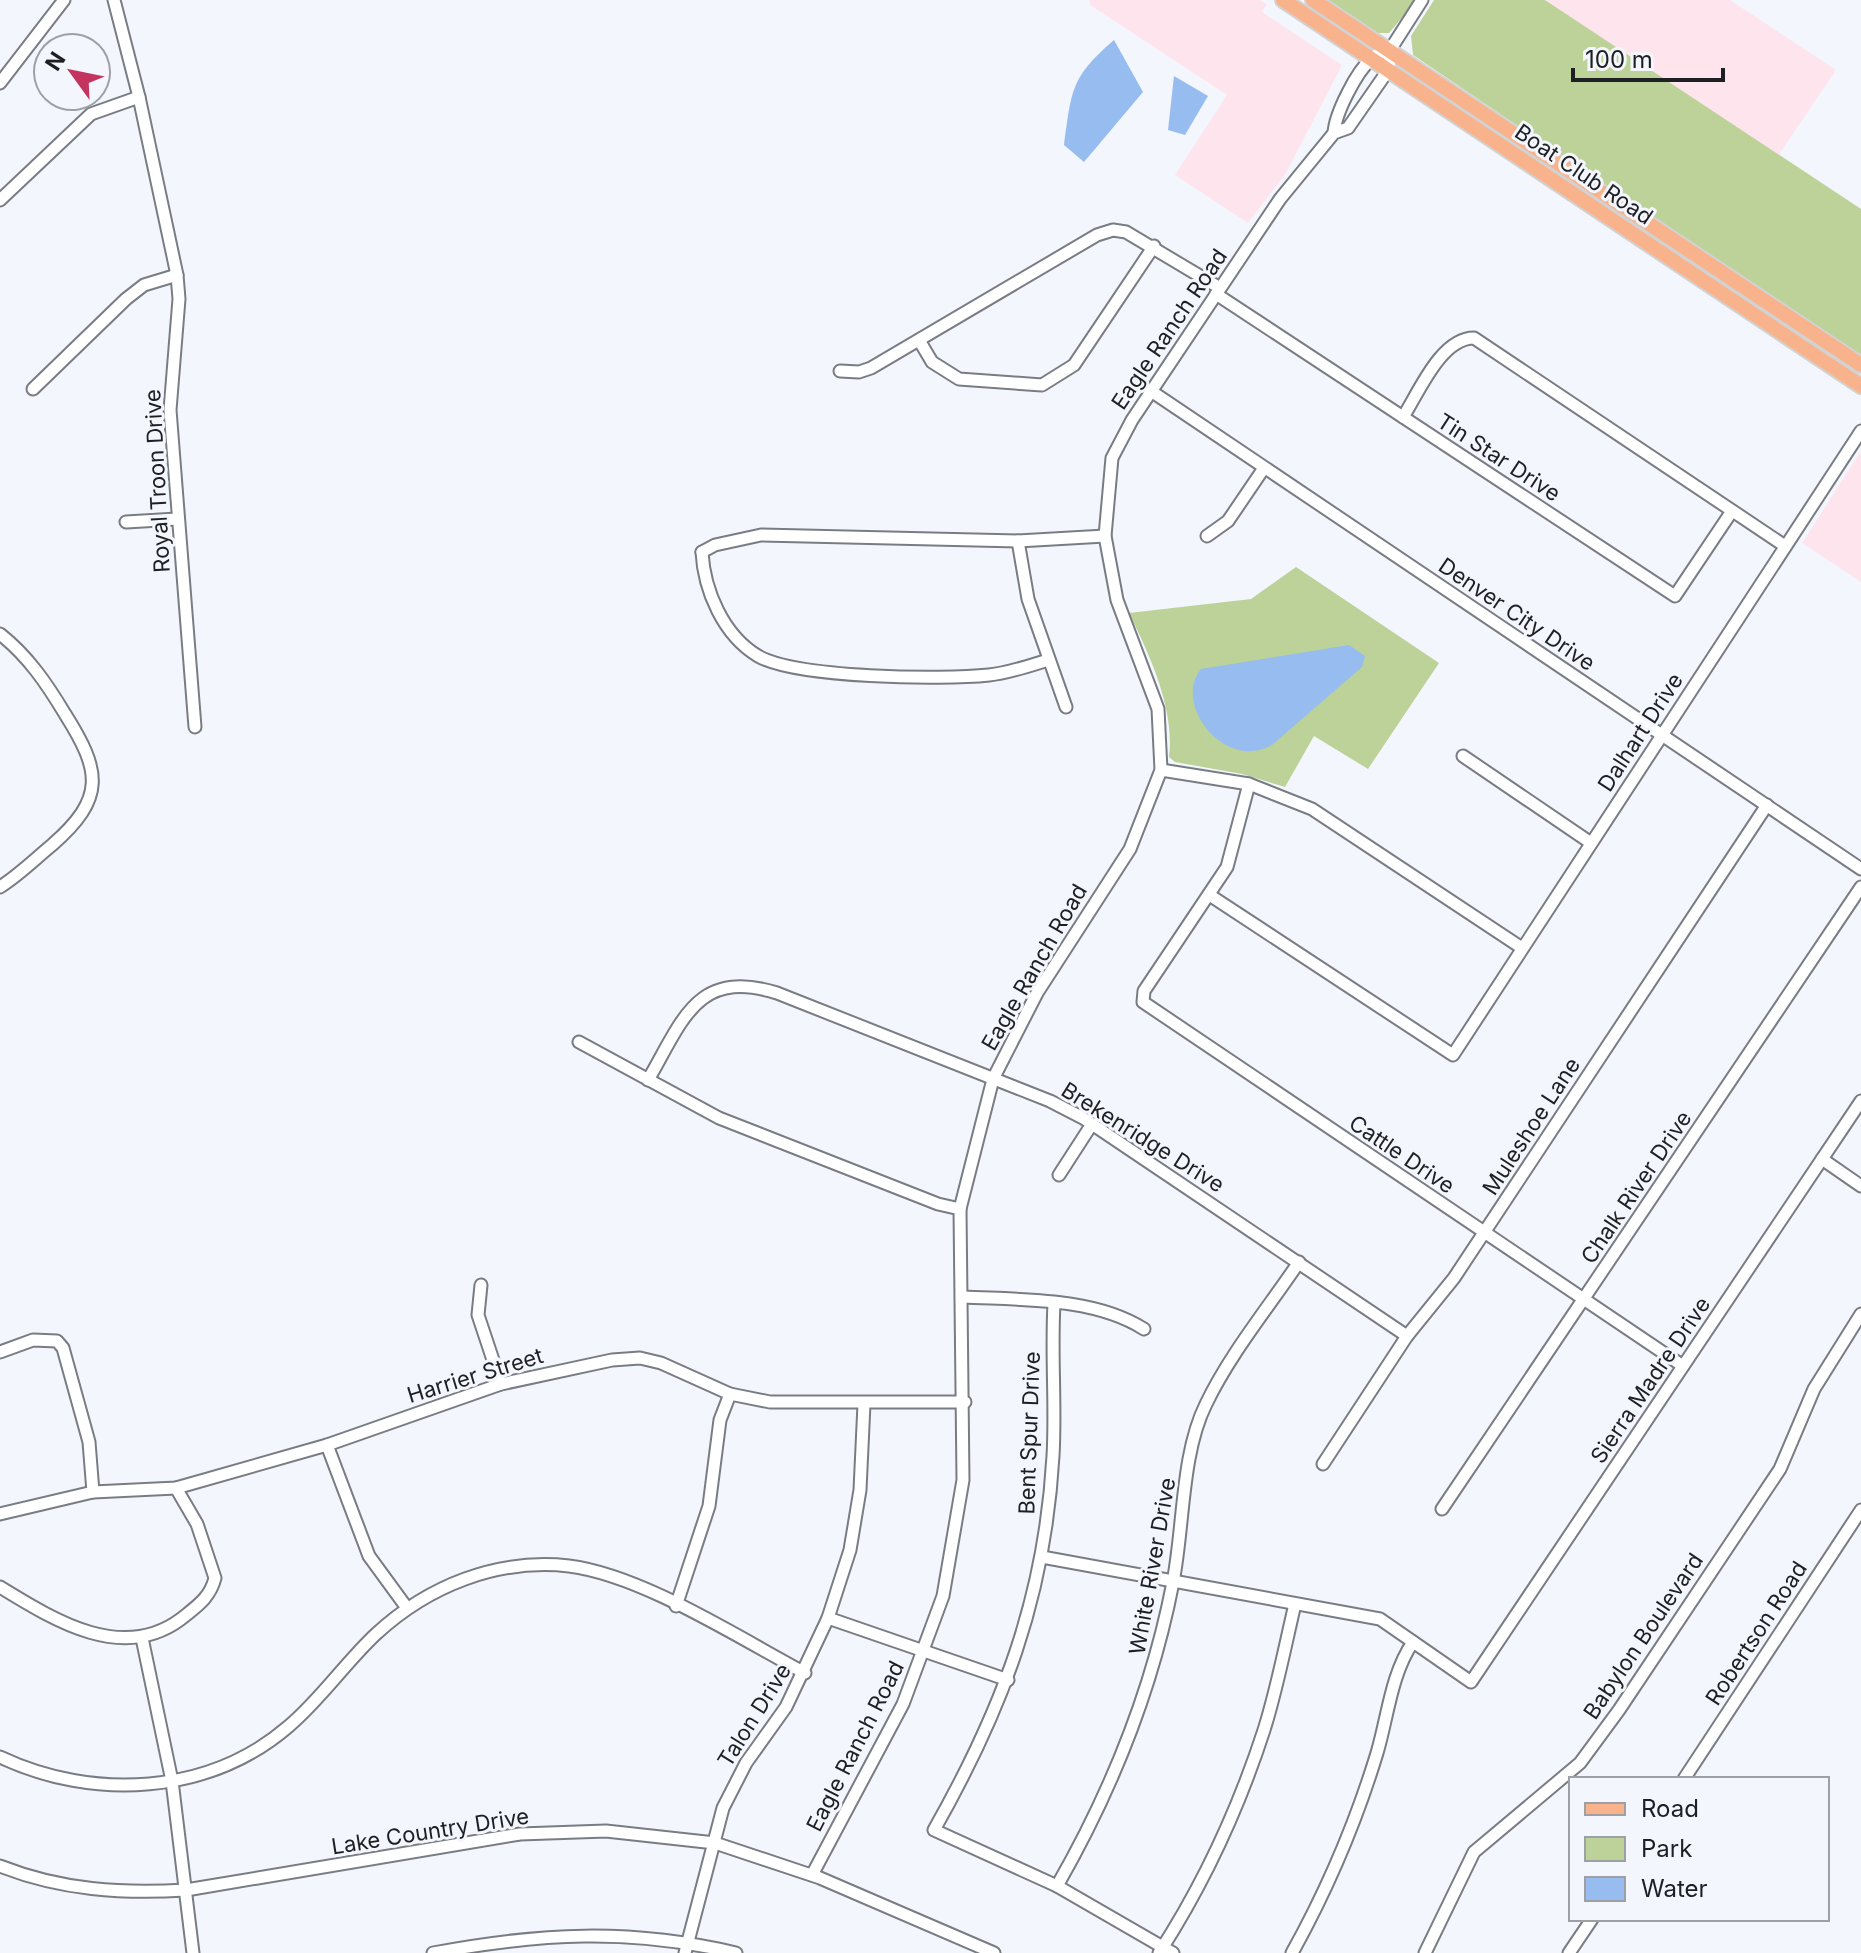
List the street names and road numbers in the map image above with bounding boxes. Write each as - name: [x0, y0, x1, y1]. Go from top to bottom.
- street label: Boat Club Road: [1510, 118, 1658, 230]
- street label: Eagle Ranch Road: [1106, 244, 1232, 414]
- street label: Royal Troon Drive: [139, 389, 175, 573]
- street label: Tin Star Drive: [1433, 408, 1565, 506]
- street label: Denver City Drive: [1434, 552, 1600, 676]
- street label: Dalhart Drive: [1592, 668, 1688, 796]
- street label: Eagle Ranch Road: [976, 879, 1092, 1055]
- street label: Muleshoe Lane: [1477, 1052, 1585, 1200]
- street label: Brekenridge Drive: [1057, 1076, 1229, 1198]
- street label: Chalk River Drive: [1575, 1106, 1697, 1268]
- street label: Cattle Drive: [1344, 1109, 1460, 1199]
- street label: Sierra Madre Drive: [1585, 1292, 1715, 1468]
- street label: Harrier Street: [404, 1342, 546, 1408]
- street label: Bent Spur Drive: [1013, 1351, 1045, 1515]
- street label: White River Drive: [1124, 1475, 1180, 1657]
- street label: Babylon Boulevard: [1578, 1548, 1708, 1724]
- street label: Robertson Road: [1700, 1556, 1812, 1710]
- street label: Eagle Ranch Road: [801, 1656, 909, 1836]
- street label: Talon Drive: [712, 1658, 796, 1772]
- street label: Lake Country Drive: [329, 1803, 531, 1859]

